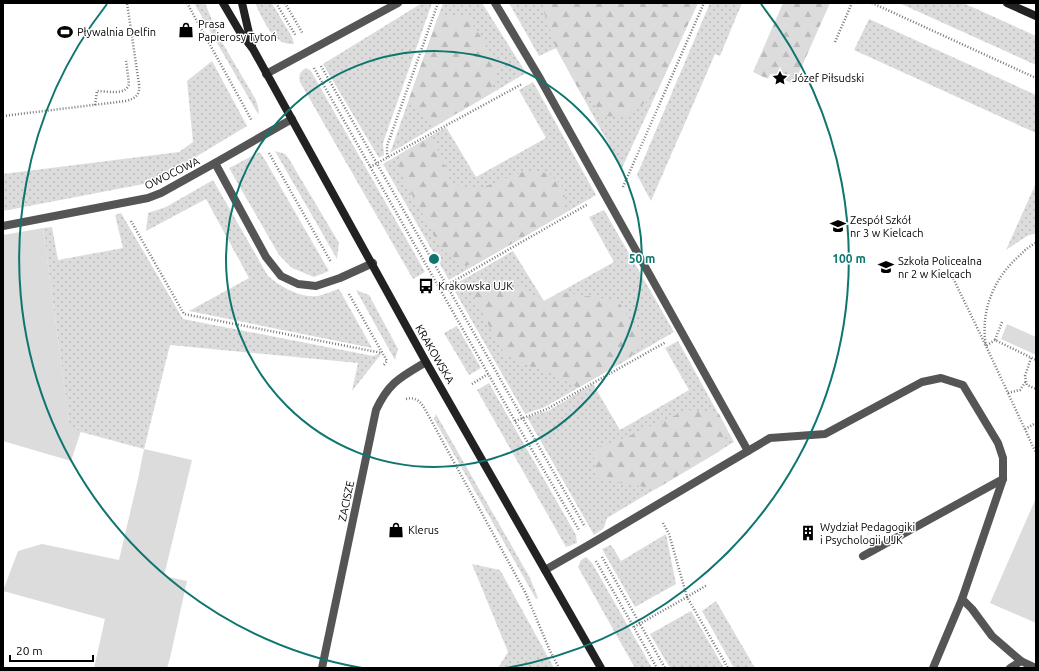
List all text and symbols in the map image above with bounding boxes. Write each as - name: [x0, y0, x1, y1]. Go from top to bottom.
- place label: Prasa Papierosy Tytoń: [198, 18, 277, 43]
- shop icon: Prasa Papierosy Tytoń: [177, 21, 195, 39]
- sports icon: Pływalnia Delfin: [56, 23, 74, 41]
- place label: Pływalnia Delfin: [77, 26, 156, 38]
- place icon: Józef Piłsudski: [771, 69, 789, 87]
- place label: Józef Piłsudski: [792, 72, 864, 84]
- street label: OWOCOWA: [143, 154, 202, 191]
- place label: Zespół Szkół nr 3 w Kielcach: [850, 214, 923, 239]
- school or university icon: Zespół Szkół nr 3 w Kielcach: [829, 217, 847, 235]
- centre of rings: [427, 252, 441, 266]
- text: 50 m: [629, 252, 655, 265]
- text: 100 m: [832, 252, 866, 265]
- place label: Szkoła Policealna nr 2 w Kielcach: [898, 255, 982, 280]
- school or university icon: Szkoła Policealna nr 2 w Kielcach: [877, 258, 895, 276]
- bus stop icon: Krakowska UJK: [417, 277, 435, 295]
- place label: Krakowska UJK: [438, 280, 513, 292]
- street label: KRAKOWSKA: [413, 322, 457, 386]
- street label: ZACISZE: [336, 480, 356, 522]
- shop icon: Klerus: [387, 521, 405, 539]
- place label: Wydział Pedagogiki i Psychologii UJK: [820, 521, 915, 546]
- place label: Klerus: [408, 524, 439, 536]
- building icon: Wydział Pedagogiki i Psychologii UJK: [799, 524, 817, 542]
- scale bar: [10, 637, 93, 663]
- text: 20 m: [16, 644, 43, 657]

